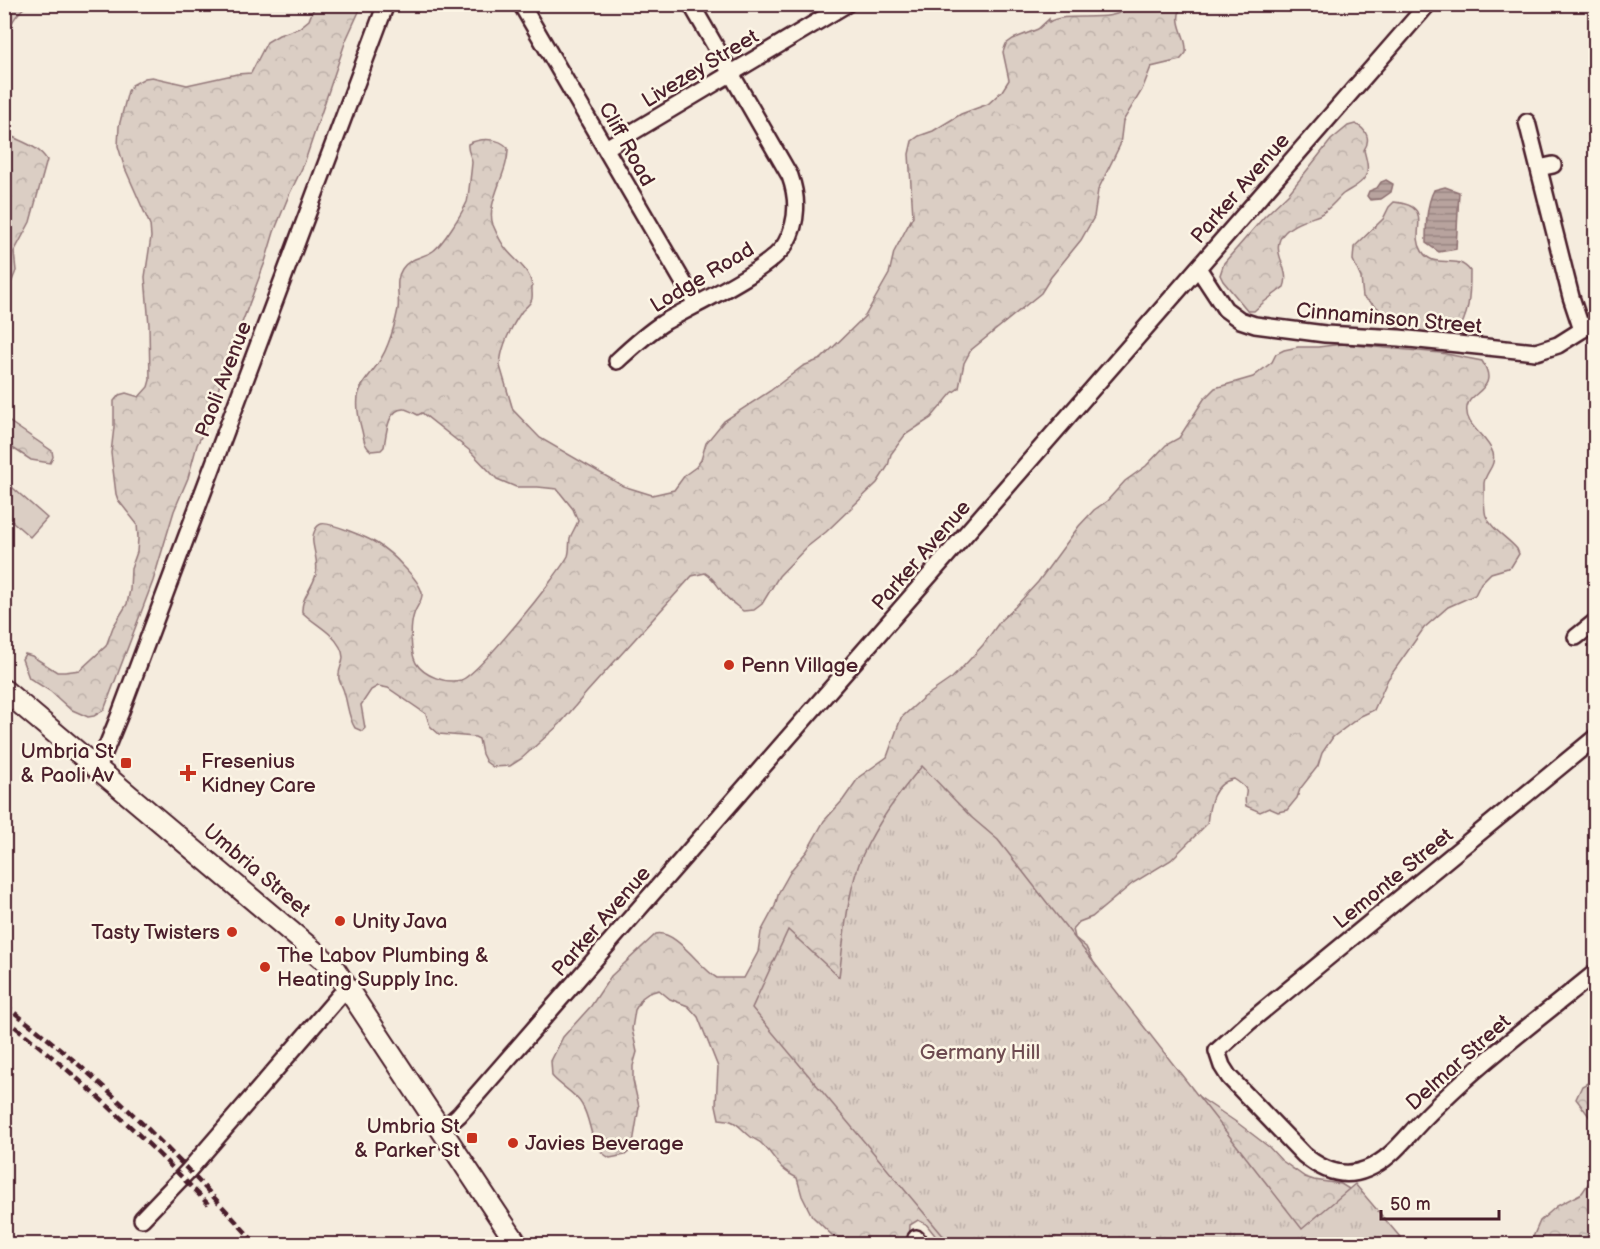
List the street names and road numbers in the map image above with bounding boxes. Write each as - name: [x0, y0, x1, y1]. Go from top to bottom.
- street label: Livezey Street: [637, 24, 764, 113]
- street label: Cliff Road: [593, 98, 660, 191]
- street label: Parker Avenue: [1186, 128, 1295, 249]
- street label: Lodge Road: [646, 237, 759, 318]
- street label: Cinnaminson Street: [1295, 298, 1484, 339]
- street label: Paoli Avenue: [190, 318, 257, 441]
- street label: Parker Avenue: [867, 495, 976, 616]
- street label: Umbria Street: [198, 818, 316, 923]
- street label: Lemonte Street: [1329, 822, 1458, 934]
- street label: Parker Avenue: [547, 861, 656, 982]
- street label: Delmar Street: [1401, 1009, 1516, 1116]

